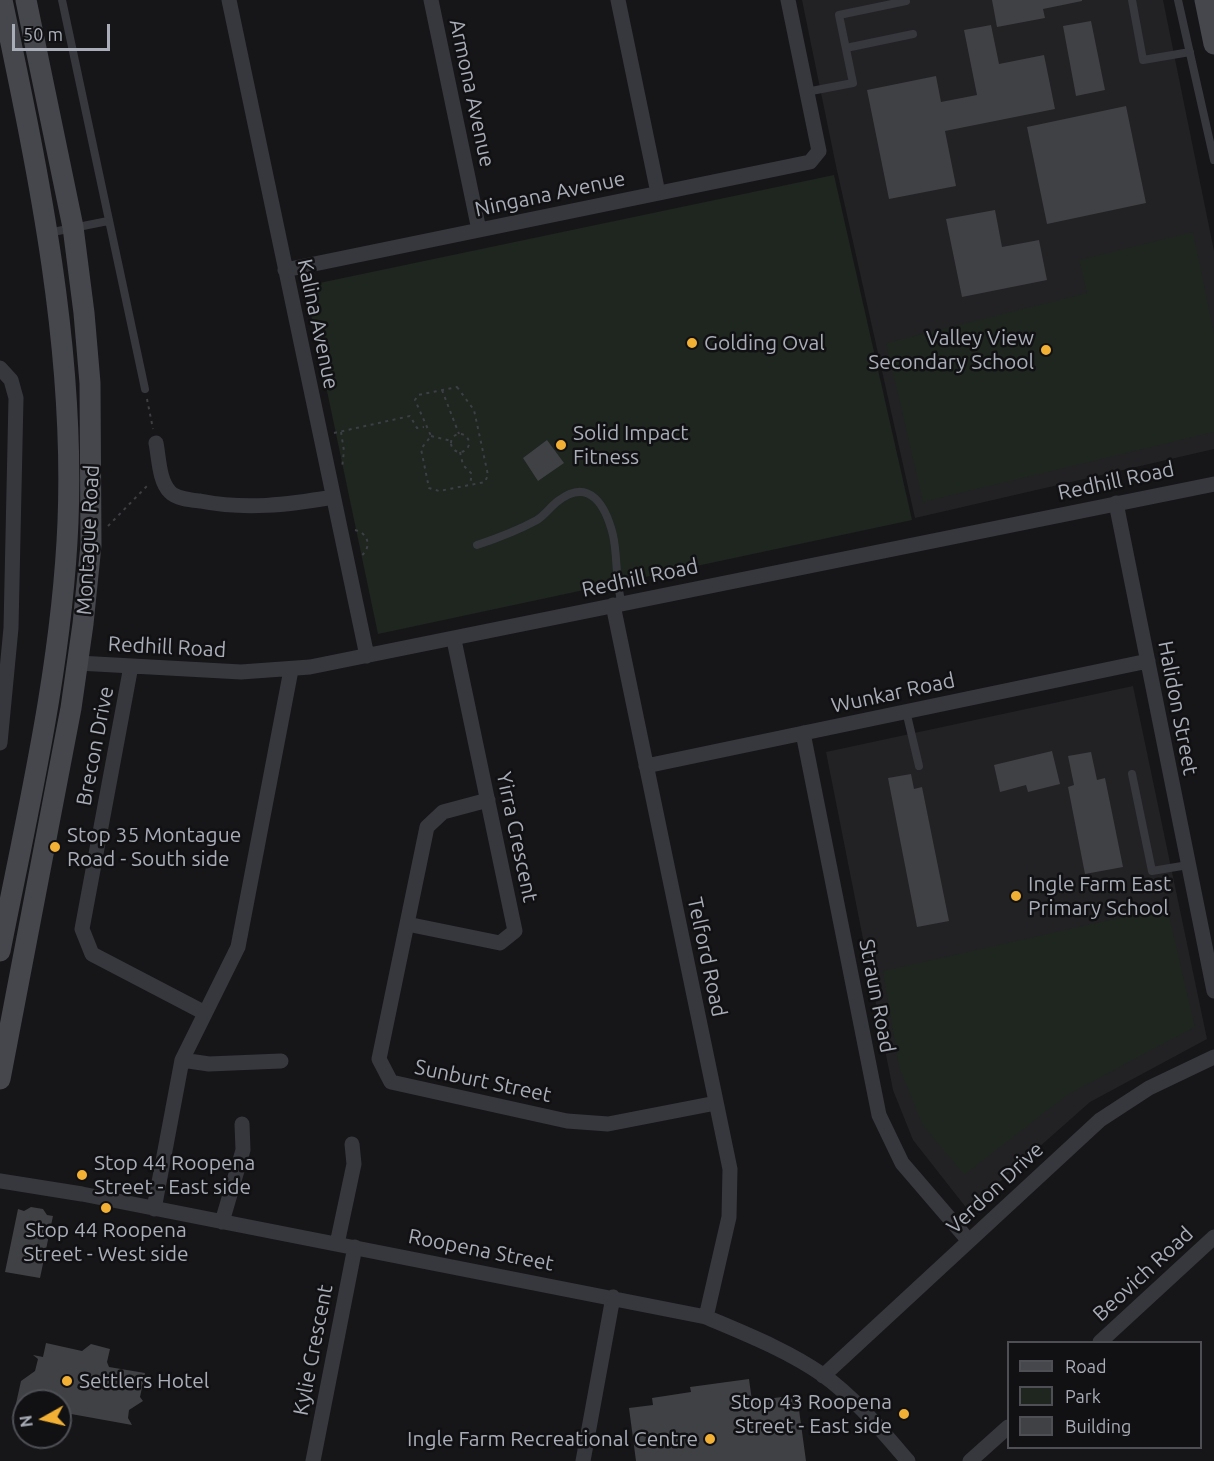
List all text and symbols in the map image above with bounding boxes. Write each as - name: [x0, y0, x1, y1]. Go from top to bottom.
- scale bar: [15, 12, 112, 50]
- street label: Armona Avenue: [444, 17, 500, 169]
- text: 50 m: [23, 24, 63, 44]
- street label: Ningana Avenue: [472, 166, 628, 222]
- street label: Kalina Avenue: [292, 257, 344, 391]
- place label: Valley View Secondary School: [868, 325, 1034, 375]
- place label: Golding Oval: [704, 330, 825, 356]
- marker: Golding Oval: [685, 336, 699, 350]
- marker: Valley View Secondary School: [1039, 343, 1053, 357]
- place label: Solid Impact Fitness: [573, 420, 689, 470]
- marker: Solid Impact Fitness: [554, 438, 568, 452]
- street label: Redhill Road: [1056, 456, 1176, 506]
- street label: Montague Road: [71, 464, 105, 616]
- street label: Redhill Road: [580, 553, 700, 603]
- street label: Redhill Road: [107, 631, 227, 663]
- street label: Halidon Street: [1153, 639, 1203, 777]
- street label: Wunkar Road: [829, 668, 957, 718]
- street label: Brecon Drive: [71, 684, 119, 808]
- street label: Yirra Crescent: [491, 770, 543, 904]
- place label: Stop 35 Montague Road - South side: [67, 822, 241, 872]
- marker: Stop 35 Montague Road - South side: [48, 840, 62, 854]
- place label: Ingle Farm East Primary School: [1028, 871, 1171, 921]
- marker: Ingle Farm East Primary School: [1009, 889, 1023, 903]
- street label: Telford Road: [682, 895, 732, 1019]
- street label: Straun Road: [854, 937, 900, 1055]
- street label: Sunburt Street: [412, 1054, 554, 1108]
- street label: Verdon Drive: [941, 1137, 1049, 1239]
- place label: Stop 44 Roopena Street - East side: [94, 1150, 255, 1200]
- marker: Stop 44 Roopena Street - East side: [75, 1168, 89, 1182]
- marker: Stop 44 Roopena Street - West side: [99, 1201, 113, 1215]
- place label: Stop 44 Roopena Street - West side: [23, 1217, 189, 1267]
- street label: Beovich Road: [1088, 1221, 1198, 1327]
- street label: Roopena Street: [406, 1224, 556, 1276]
- street label: Kylie Crescent: [288, 1282, 338, 1418]
- legend: [1007, 1341, 1202, 1449]
- text: Road: [1065, 1356, 1107, 1376]
- place label: Settlers Hotel: [79, 1368, 209, 1394]
- marker: Settlers Hotel: [60, 1374, 74, 1388]
- text: Park: [1065, 1386, 1101, 1406]
- north arrow: [12, 1389, 72, 1449]
- place label: Stop 43 Roopena Street - East side: [731, 1389, 892, 1439]
- marker: Stop 43 Roopena Street - East side: [897, 1407, 911, 1421]
- text: N: [16, 1414, 36, 1428]
- text: Building: [1065, 1416, 1131, 1436]
- place label: Ingle Farm Recreational Centre: [407, 1426, 698, 1452]
- marker: Ingle Farm Recreational Centre: [703, 1432, 717, 1446]

